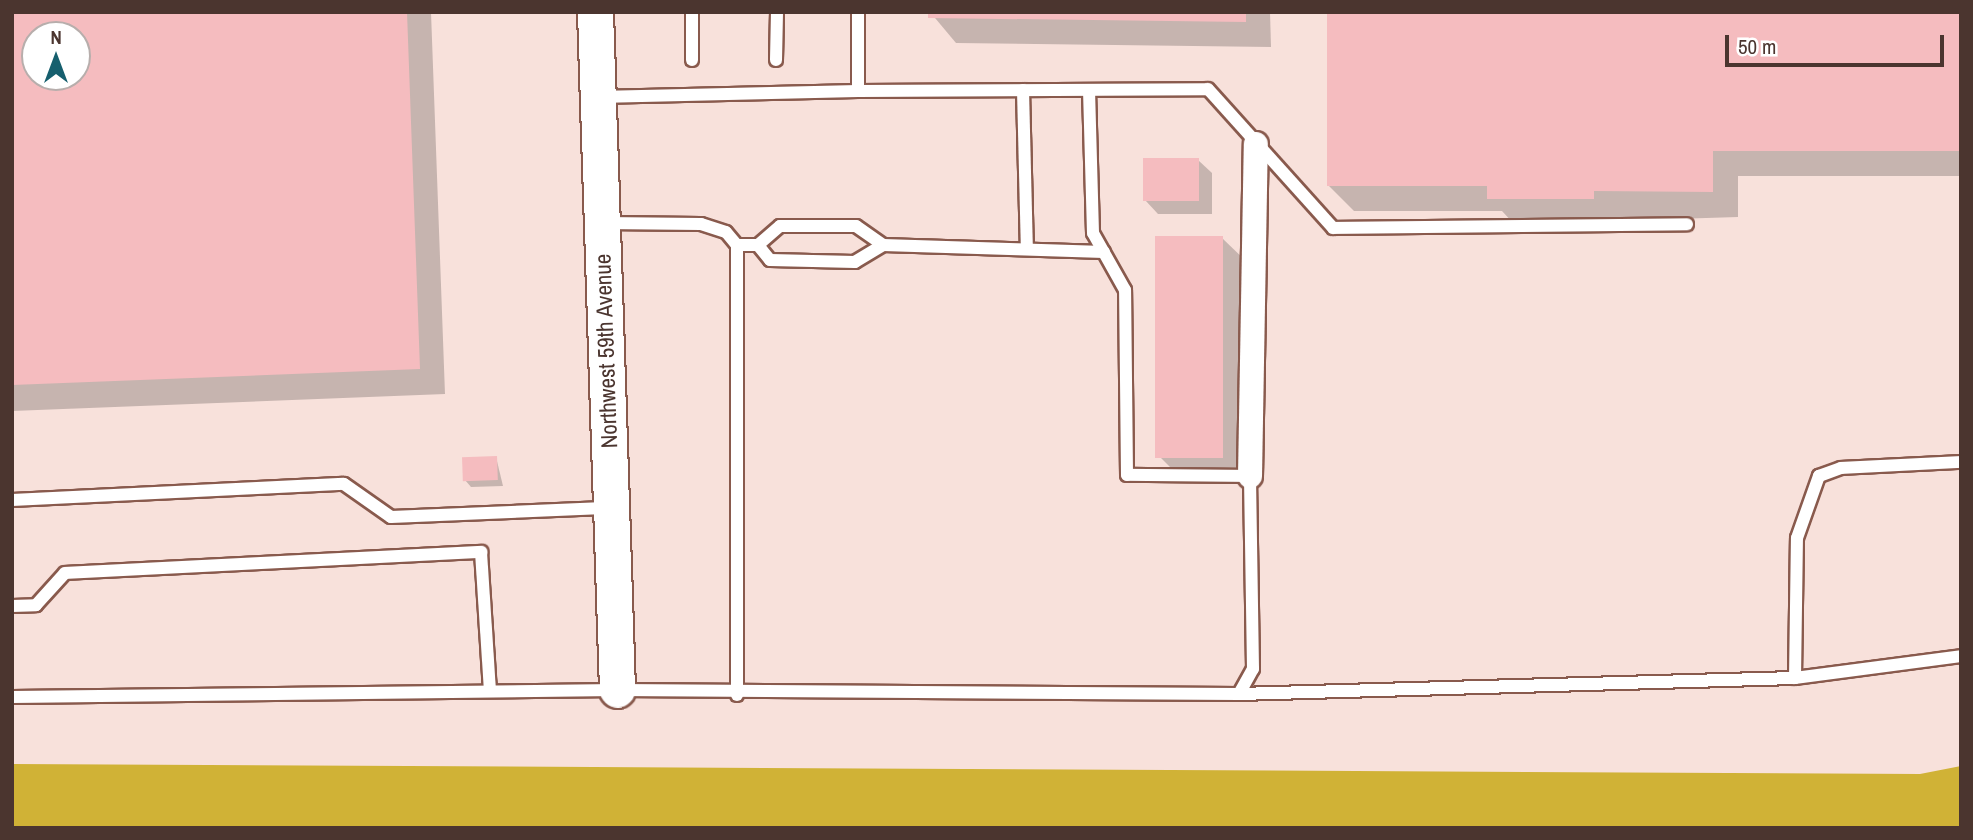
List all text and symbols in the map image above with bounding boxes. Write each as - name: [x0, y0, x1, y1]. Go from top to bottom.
- north arrow: [21, 21, 91, 91]
- scale bar: [1728, 21, 1947, 65]
- text: N: [50, 24, 62, 50]
- text: 50 m: [1738, 32, 1776, 61]
- street label: Northwest 59th Avenue: [589, 253, 623, 449]

